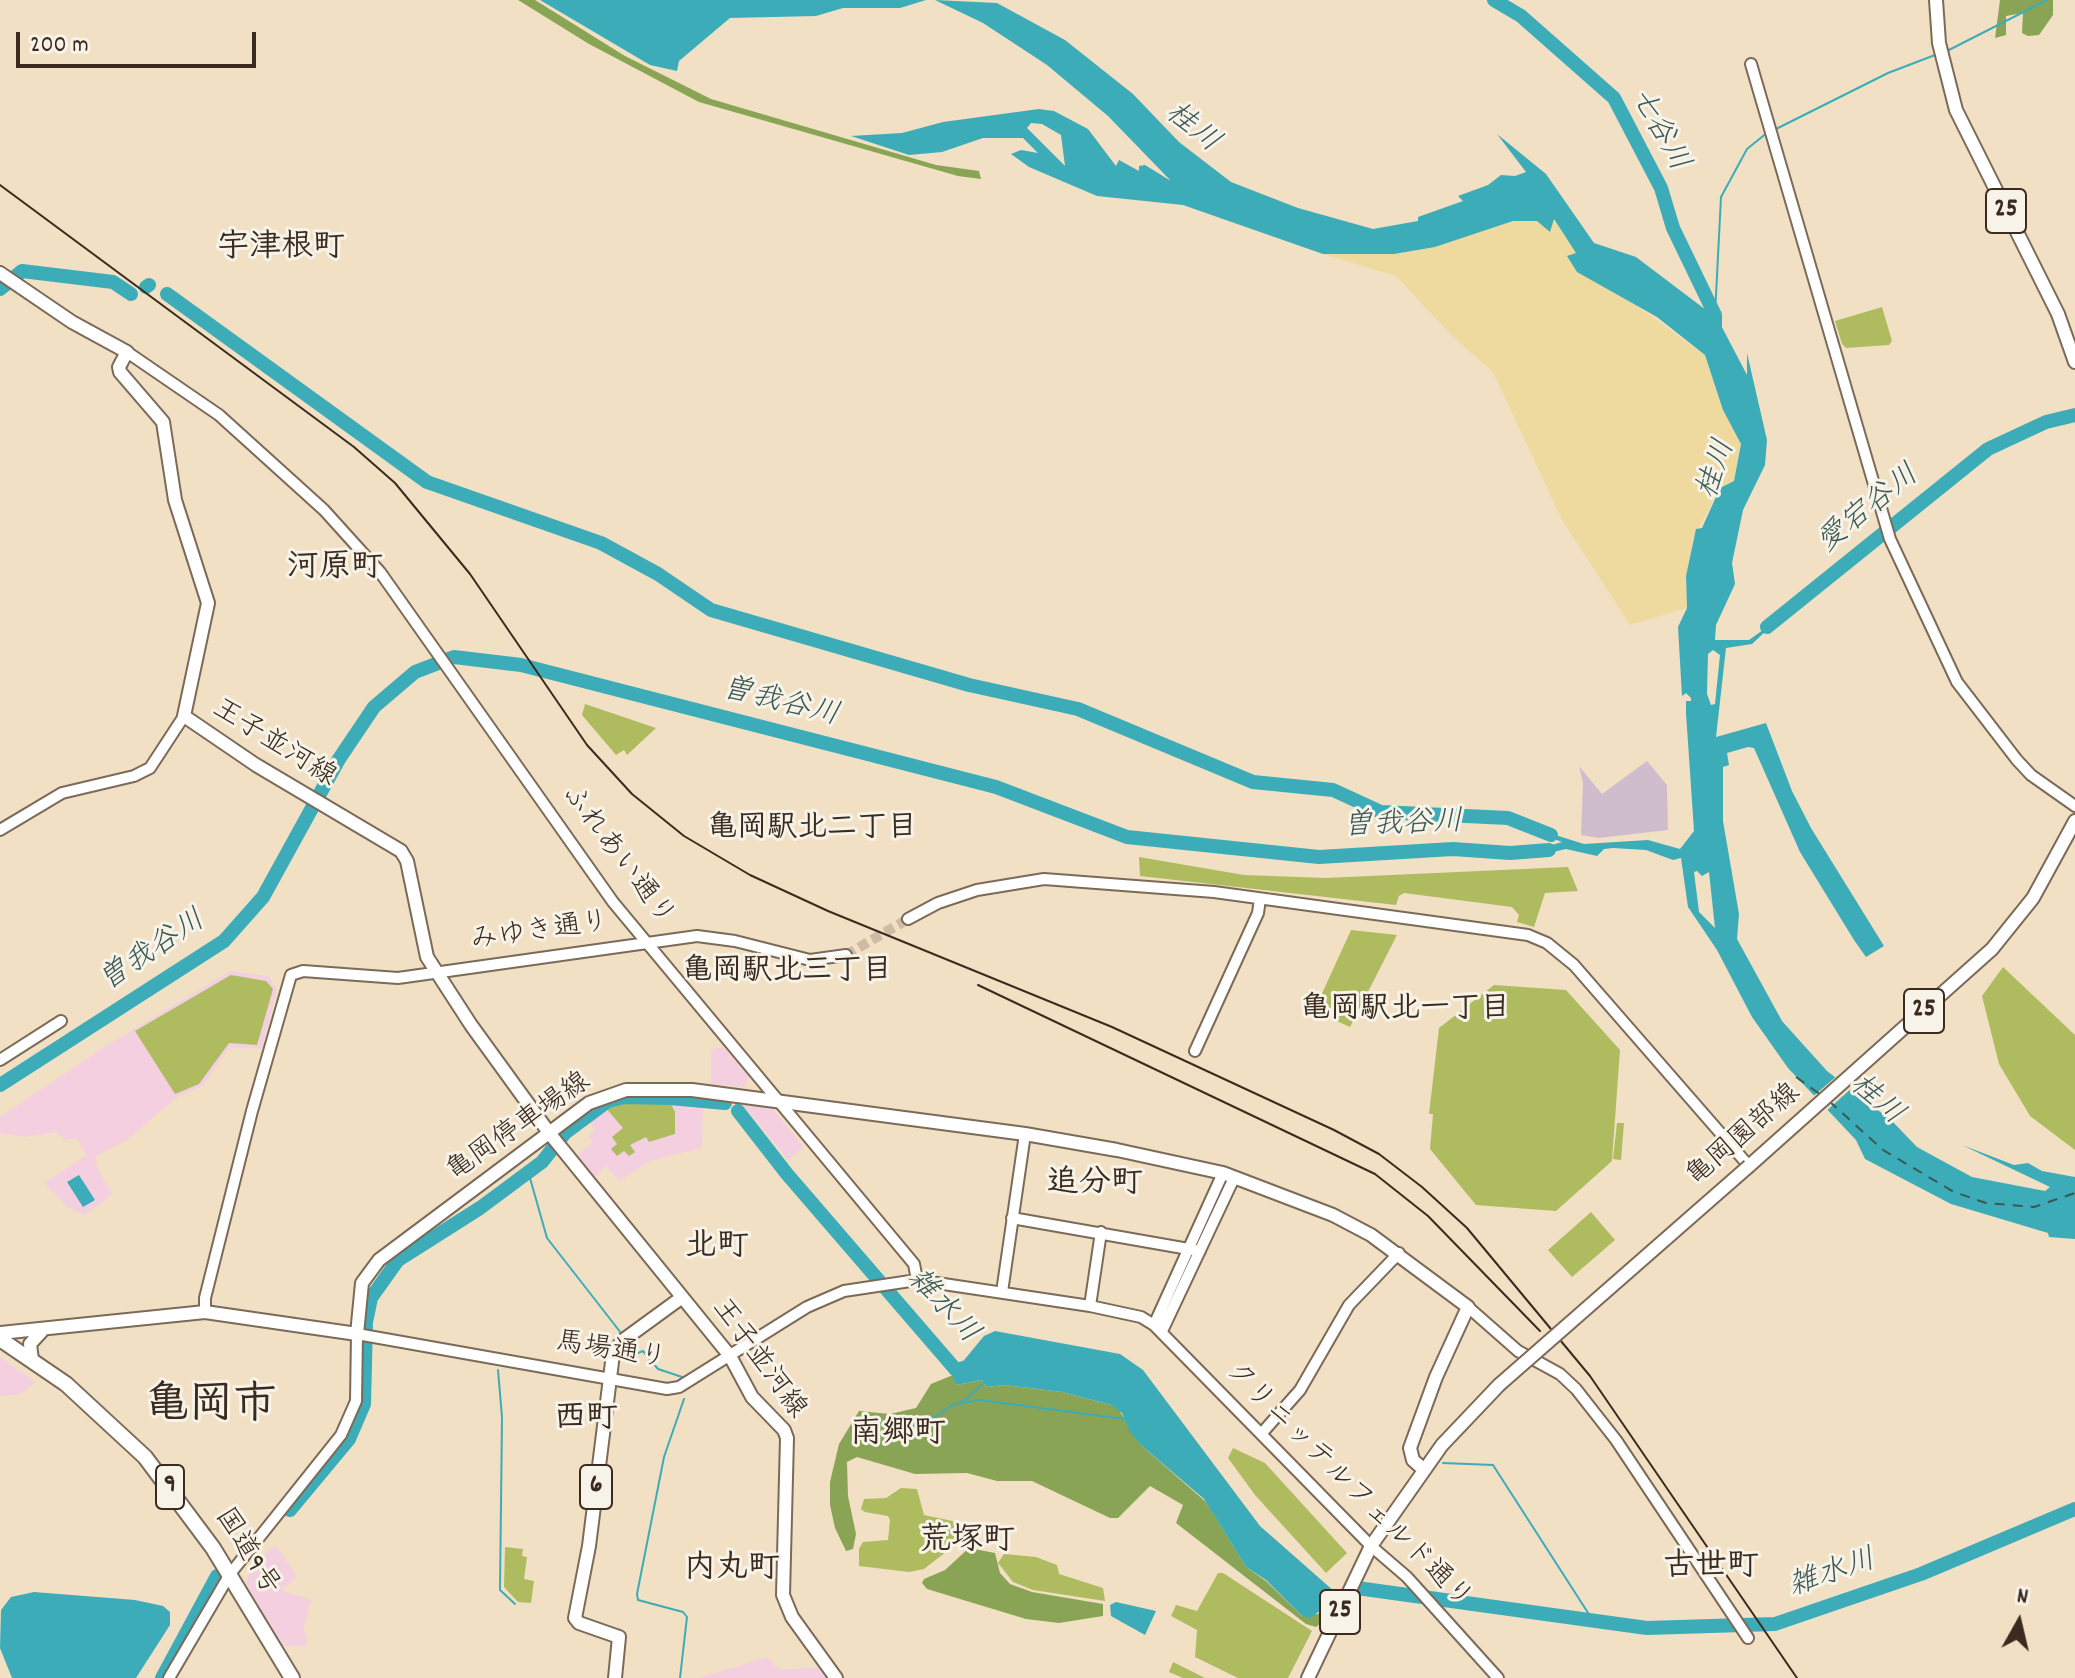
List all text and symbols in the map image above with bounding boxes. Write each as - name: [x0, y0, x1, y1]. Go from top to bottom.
- scale bar: [20, 16, 260, 66]
- text: 200 m: [30, 29, 89, 63]
- water label: 七谷川: [1619, 83, 1695, 179]
- water label: 桂川: [1156, 97, 1226, 163]
- road number: 25: [1986, 189, 2026, 233]
- district label: 宇津根町: [217, 232, 345, 270]
- water label: 桂川: [1692, 436, 1746, 504]
- water label: 愛宕谷川: [1812, 459, 1928, 563]
- district label: 河原町: [287, 552, 383, 590]
- water label: 曽我谷川: [717, 673, 843, 737]
- street label: 王子並河線: [205, 694, 341, 796]
- street label: ふれあい通り: [552, 780, 680, 934]
- water label: 曽我谷川: [1342, 807, 1464, 847]
- district label: 亀岡駅北二丁目: [707, 813, 917, 849]
- water label: 曽我谷川: [94, 905, 214, 1001]
- street label: みゆき通り: [468, 908, 612, 960]
- district label: 亀岡駅北三丁目: [682, 956, 892, 992]
- road number: 25: [1904, 989, 1944, 1033]
- district label: 亀岡駅北一丁目: [1300, 994, 1510, 1030]
- street label: 亀岡停車場線: [442, 1067, 598, 1191]
- water label: 桂川: [1841, 1069, 1909, 1135]
- street label: 亀岡園部線: [1681, 1078, 1809, 1196]
- district label: 追分町: [1047, 1168, 1143, 1206]
- district label: 北町: [685, 1231, 749, 1269]
- water label: 雑水川: [897, 1263, 985, 1353]
- street label: 王子並河線: [702, 1293, 812, 1427]
- street label: 馬場通り: [553, 1328, 669, 1378]
- street label: クリニッテルフェルド通り: [1216, 1356, 1478, 1618]
- district label: 亀岡市: [145, 1384, 277, 1436]
- district label: 西町: [554, 1403, 618, 1441]
- district label: 南郷町: [850, 1418, 946, 1456]
- road number: 9: [156, 1465, 184, 1509]
- road number: 6: [580, 1465, 612, 1509]
- street label: 国道9号: [205, 1503, 285, 1603]
- district label: 荒塚町: [919, 1525, 1015, 1563]
- water label: 雑水川: [1785, 1544, 1881, 1608]
- district label: 古世町: [1663, 1551, 1759, 1589]
- district label: 内丸町: [684, 1553, 780, 1591]
- north arrow: [1979, 1582, 2059, 1662]
- text: N: [2015, 1582, 2030, 1614]
- road number: 25: [1320, 1590, 1360, 1634]

